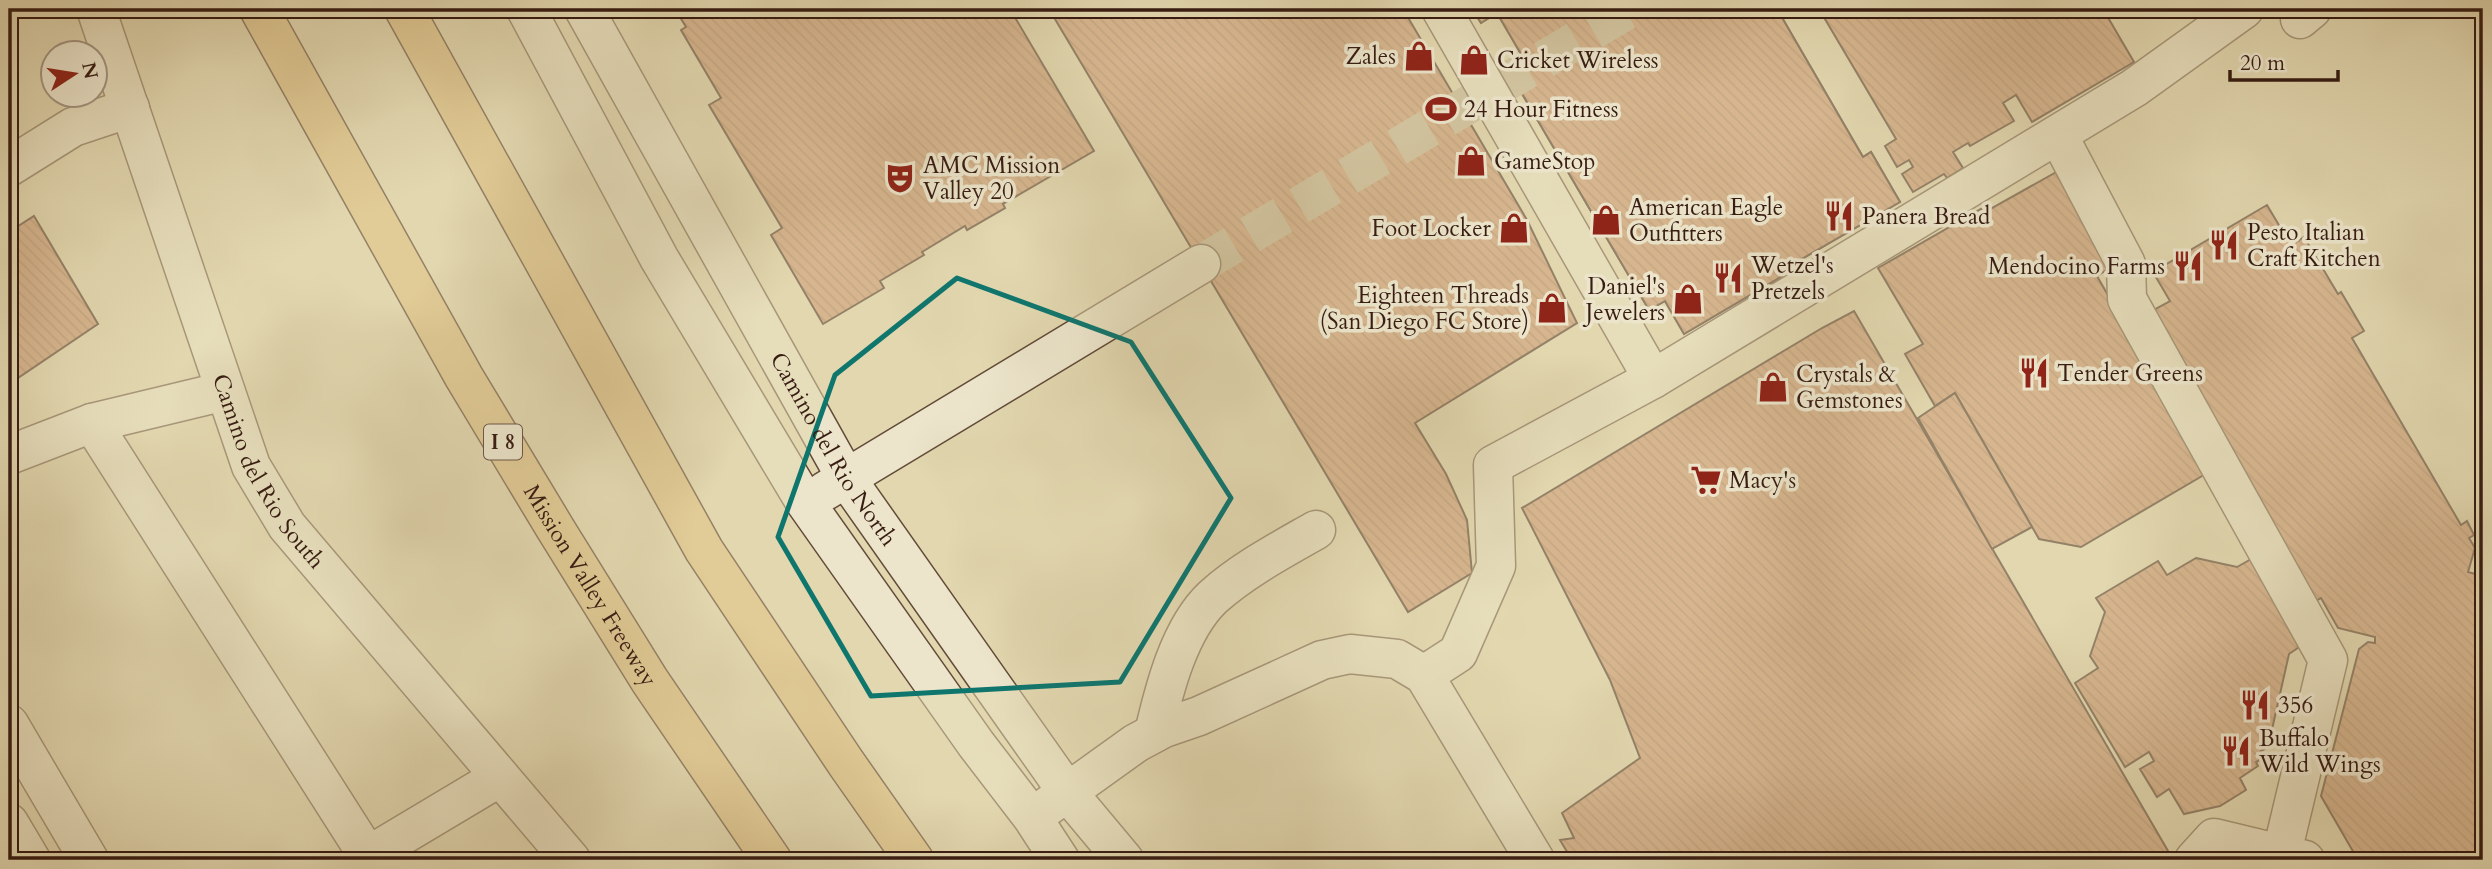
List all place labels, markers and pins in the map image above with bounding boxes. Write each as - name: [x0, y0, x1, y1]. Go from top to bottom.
- shop icon: Zales: [1402, 39, 1436, 73]
- place label: Zales: [1346, 41, 1396, 72]
- shop icon: Cricket Wireless: [1457, 43, 1491, 77]
- place label: Cricket Wireless: [1497, 45, 1659, 76]
- sports icon: 24 Hour Fitness: [1424, 92, 1458, 126]
- place label: 24 Hour Fitness: [1464, 94, 1618, 125]
- shop icon: GameStop: [1454, 144, 1488, 178]
- place label: GameStop: [1494, 146, 1596, 177]
- place label: AMC Mission Valley 20: [923, 150, 1060, 207]
- theatre icon: AMC Mission Valley 20: [883, 161, 917, 195]
- place label: American Eagle Outfitters: [1629, 192, 1783, 249]
- restaurant icon: Panera Bread: [1822, 199, 1856, 233]
- place label: Panera Bread: [1862, 201, 1991, 232]
- shop icon: American Eagle Outfitters: [1589, 203, 1623, 237]
- shop icon: Foot Locker: [1497, 211, 1531, 245]
- place label: Foot Locker: [1372, 213, 1492, 244]
- place label: Pesto Italian Craft Kitchen: [2247, 217, 2381, 274]
- restaurant icon: Pesto Italian Craft Kitchen: [2207, 228, 2241, 262]
- restaurant icon: Mendocino Farms: [2171, 249, 2205, 283]
- place label: Wetzel's Pretzels: [1750, 250, 1834, 307]
- place label: Mendocino Farms: [1988, 251, 2165, 282]
- restaurant icon: Wetzel's Pretzels: [1711, 261, 1745, 295]
- place label: Daniel's Jewelers: [1583, 271, 1665, 328]
- place label: Eighteen Threads (San Diego FC Store): [1320, 280, 1529, 337]
- shop icon: Daniel's Jewelers: [1671, 282, 1705, 316]
- shop icon: Eighteen Threads (San Diego FC Store): [1535, 291, 1569, 325]
- restaurant icon: Tender Greens: [2017, 356, 2051, 390]
- place label: Tender Greens: [2057, 358, 2203, 389]
- place label: Crystals & Gemstones: [1796, 359, 1903, 416]
- shop icon: Crystals & Gemstones: [1756, 370, 1790, 404]
- supermarket icon: Macy's: [1689, 463, 1723, 497]
- place label: Macy's: [1729, 465, 1796, 496]
- restaurant icon: 356: [2238, 688, 2272, 722]
- place label: 356: [2278, 690, 2313, 721]
- place label: Buffalo Wild Wings: [2258, 723, 2381, 780]
- restaurant icon: Buffalo Wild Wings: [2219, 734, 2253, 768]

